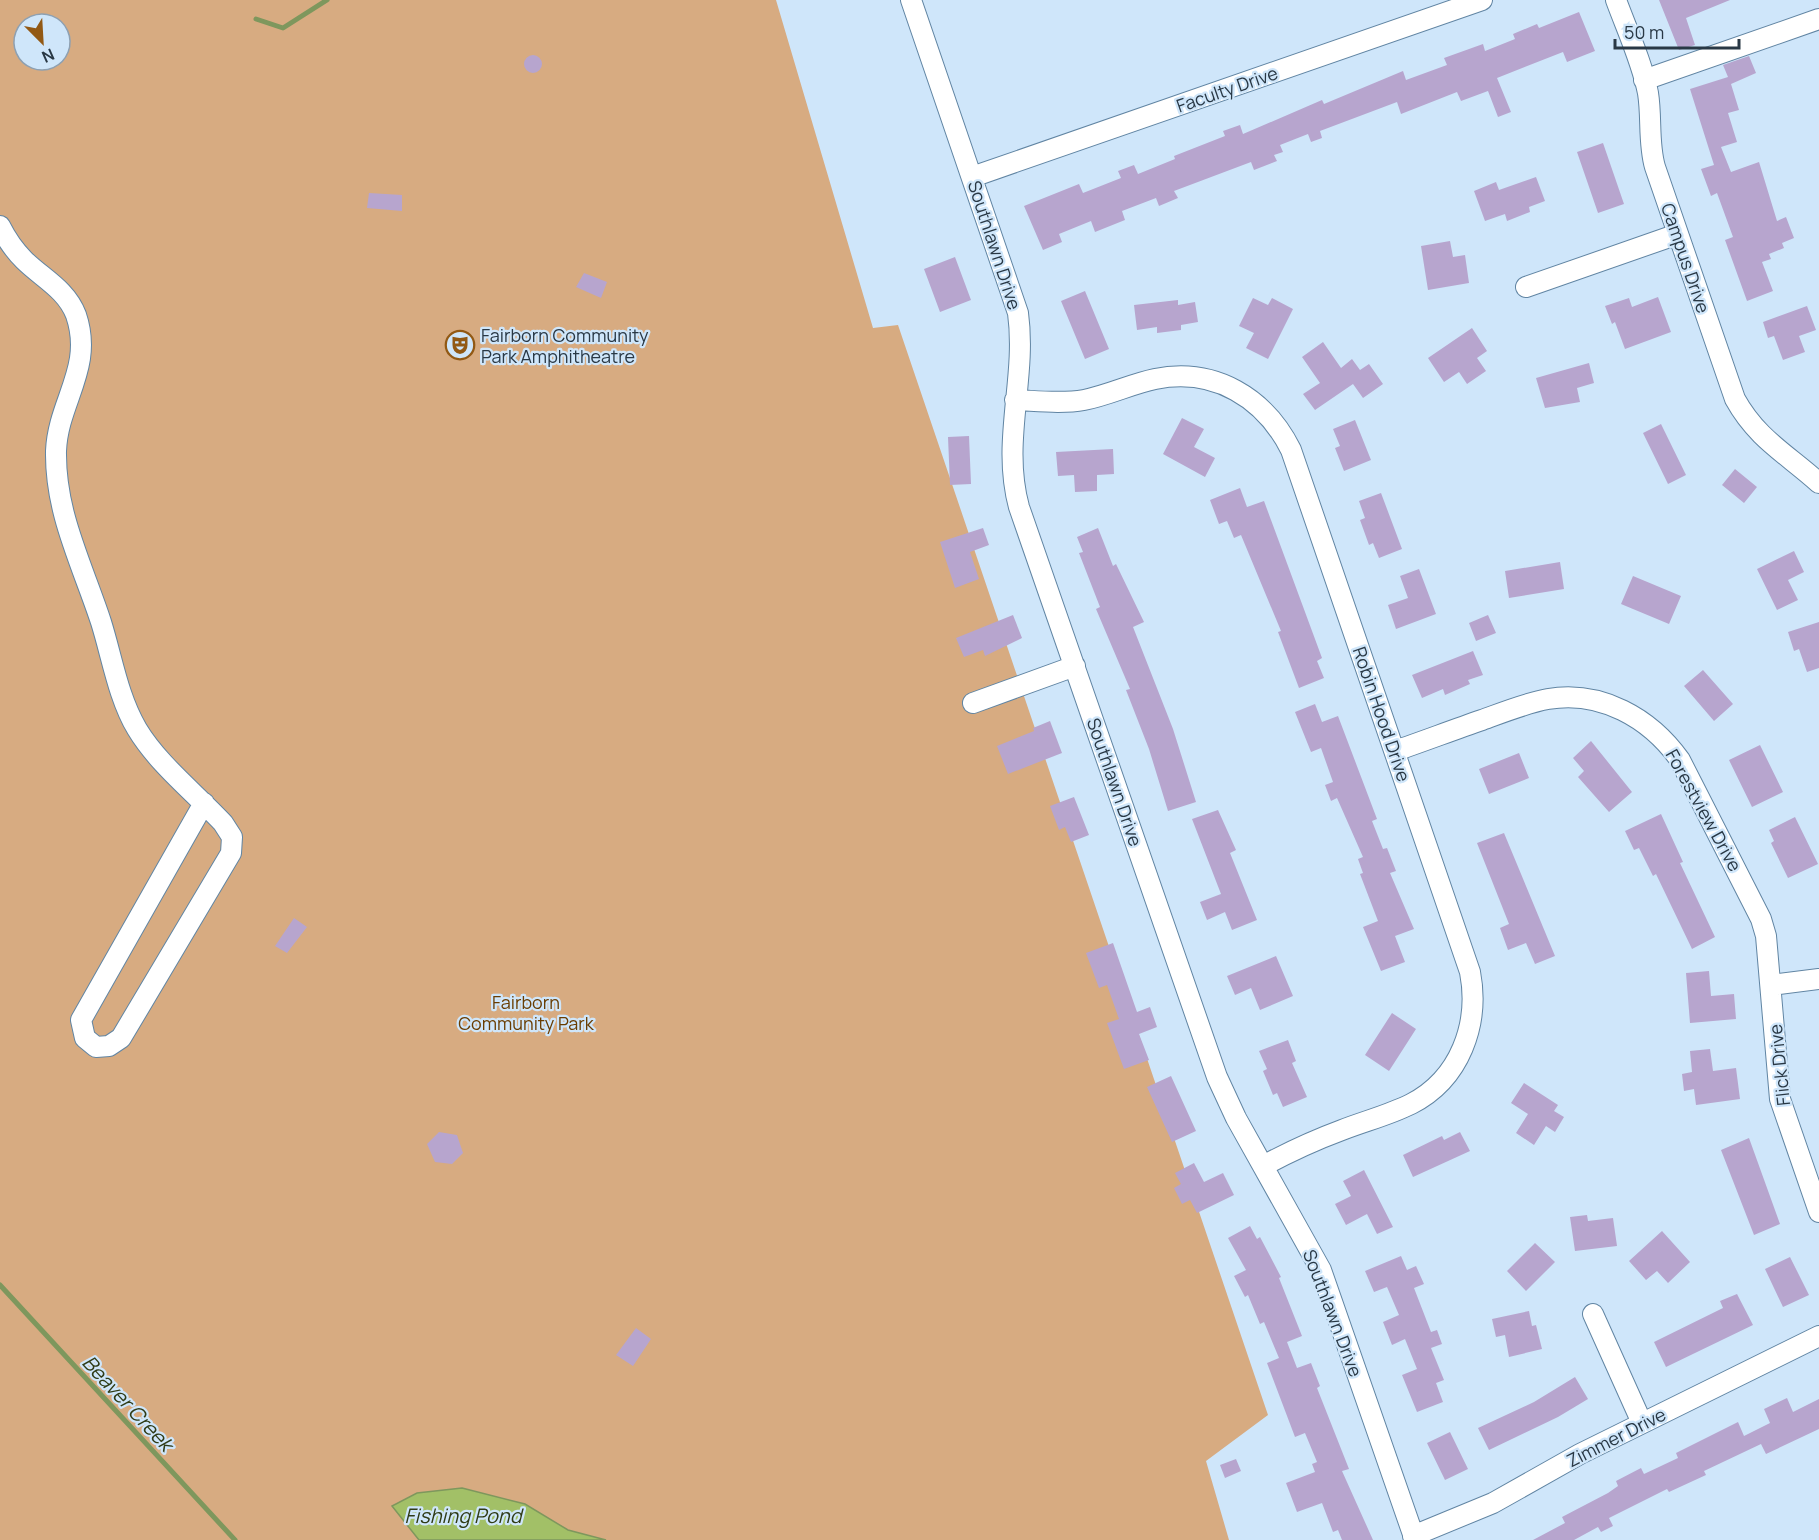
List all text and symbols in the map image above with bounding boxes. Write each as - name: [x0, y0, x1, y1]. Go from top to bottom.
- north arrow: [12, 12, 72, 72]
- scale bar: [1615, 12, 1740, 50]
- text: 50 m: [1624, 20, 1664, 44]
- text: N: [38, 43, 58, 68]
- street label: Faculty Drive: [1173, 60, 1281, 118]
- street label: Southlawn Drive: [963, 177, 1027, 313]
- street label: Campus Drive: [1656, 200, 1716, 316]
- place label: Fairborn Community Park Amphitheatre: [481, 323, 649, 368]
- theatre icon: Fairborn Community Park Amphitheatre: [444, 329, 476, 361]
- street label: Robin Hood Drive: [1348, 643, 1416, 785]
- street label: Southlawn Drive: [1082, 715, 1148, 849]
- street label: Forestview Drive: [1661, 745, 1747, 875]
- park label: Fairborn Community Park: [458, 990, 595, 1035]
- street label: Flick Drive: [1763, 1023, 1795, 1107]
- street label: Southlawn Drive: [1298, 1246, 1368, 1380]
- water label: Beaver Creek: [77, 1349, 181, 1459]
- street label: Zimmer Drive: [1562, 1402, 1670, 1472]
- water label: Fishing Pond: [404, 1502, 525, 1529]

